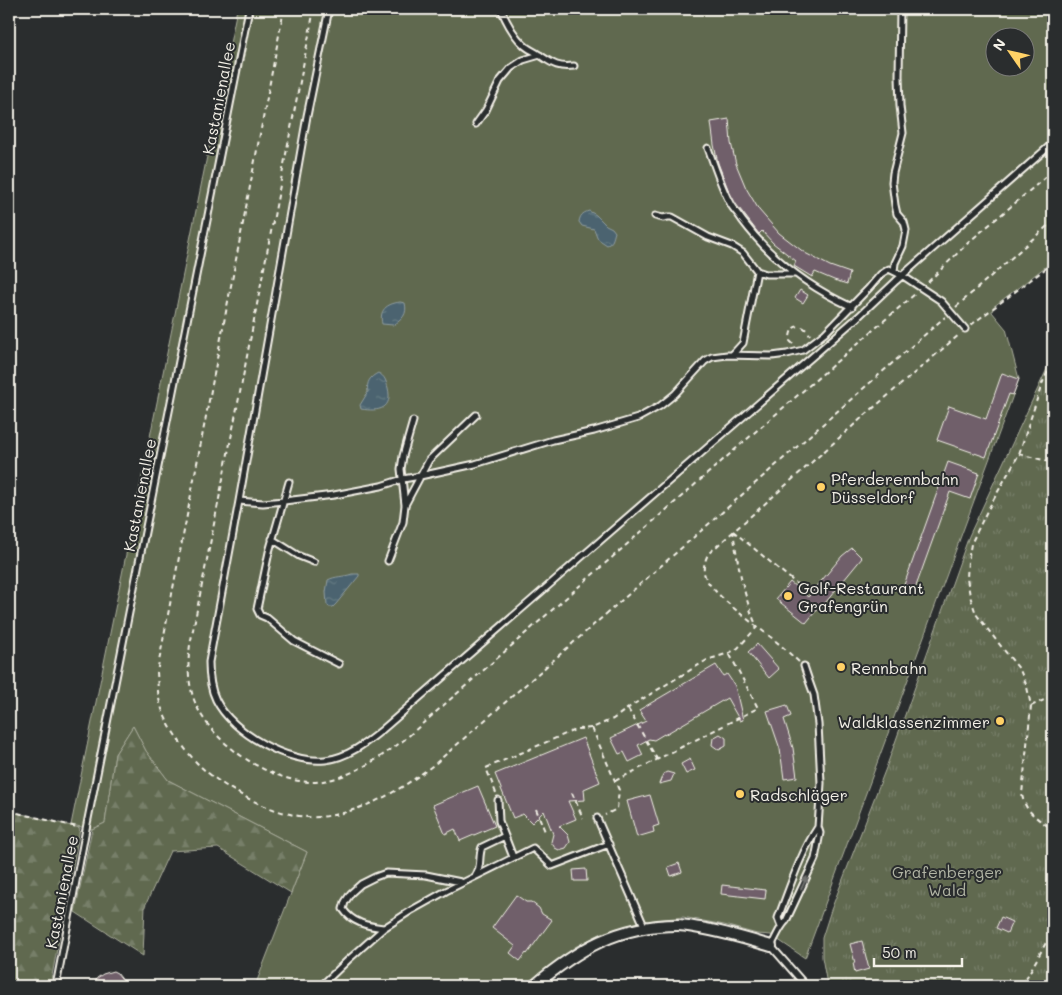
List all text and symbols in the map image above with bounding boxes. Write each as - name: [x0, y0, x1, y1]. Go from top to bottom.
- north arrow: [984, 28, 1034, 78]
- text: N: [988, 35, 1010, 54]
- street label: Kastanienallee: [197, 40, 239, 156]
- street label: Kastanienallee: [118, 437, 160, 553]
- place label: Pferderennbahn Düsseldorf: [831, 468, 959, 507]
- marker: Pferderennbahn Düsseldorf: [815, 481, 827, 493]
- place label: Golf-Restaurant Grafengrün: [798, 577, 924, 616]
- marker: Golf-Restaurant Grafengrün: [782, 590, 794, 602]
- place label: Rennbahn: [851, 657, 927, 678]
- marker: Rennbahn: [835, 661, 847, 673]
- place label: Waldklassenzimmer: [838, 711, 990, 732]
- marker: Waldklassenzimmer: [994, 715, 1006, 727]
- place label: Radschläger: [750, 784, 848, 805]
- marker: Radschläger: [734, 788, 746, 800]
- street label: Kastanienallee: [40, 834, 82, 950]
- park label: Grafenberger Wald: [892, 861, 1002, 900]
- one-way arrow: [800, 876, 808, 890]
- scale bar: [874, 935, 962, 967]
- text: 50 m: [882, 942, 917, 962]

